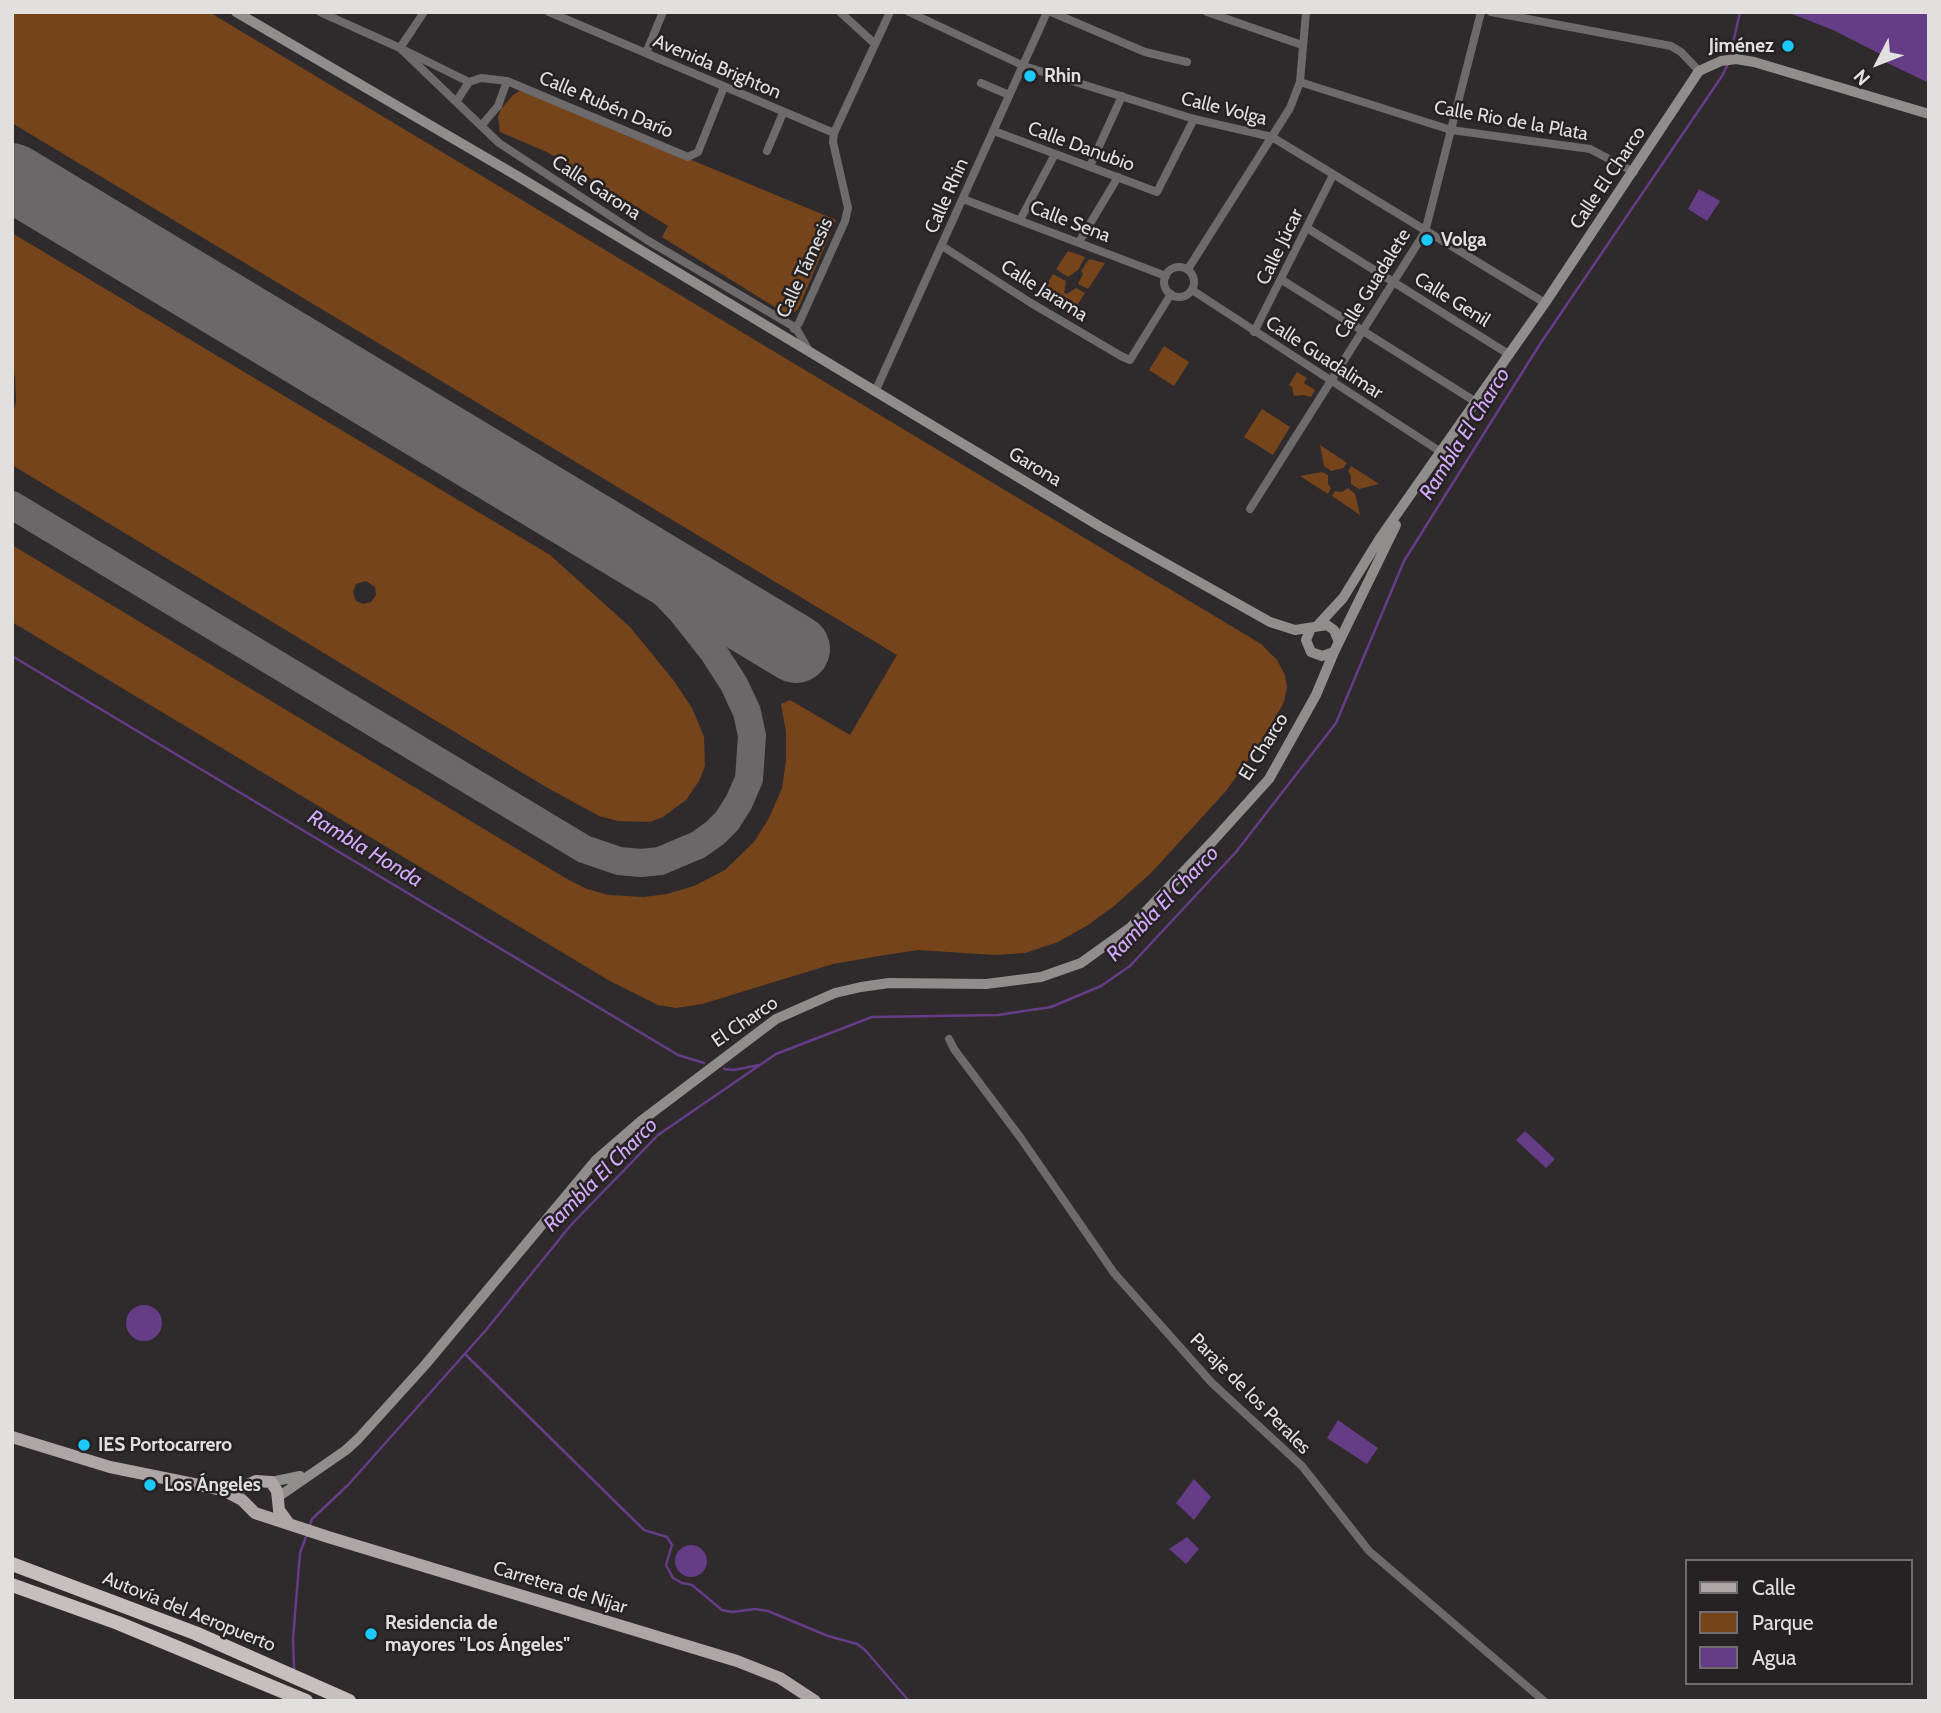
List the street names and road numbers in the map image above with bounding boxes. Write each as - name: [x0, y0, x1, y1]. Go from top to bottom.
- street label: Avenida Brighton: [650, 30, 784, 104]
- street label: Calle Rubén Darío: [536, 67, 676, 143]
- street label: Calle Volga: [1179, 87, 1269, 131]
- street label: Calle Rio de la Plata: [1432, 96, 1590, 146]
- street label: Calle Danubio: [1024, 117, 1138, 177]
- street label: Calle El Charco: [1565, 122, 1651, 234]
- street label: Calle Garona: [547, 151, 645, 225]
- street label: Calle Rhin: [920, 155, 974, 237]
- street label: Calle Sena: [1027, 196, 1113, 248]
- street label: Calle Júcar: [1252, 205, 1308, 289]
- street label: Calle Támesis: [772, 214, 838, 322]
- street label: Calle Guadalete: [1330, 225, 1416, 343]
- street label: Calle Jarama: [996, 255, 1092, 327]
- street label: Calle Genil: [1410, 268, 1494, 332]
- street label: Calle Guadalimar: [1261, 312, 1387, 404]
- street label: Garona: [1004, 442, 1066, 492]
- street label: El Charco: [1234, 709, 1294, 785]
- street label: El Charco: [707, 992, 783, 1052]
- street label: Paraje de los Perales: [1185, 1329, 1315, 1459]
- street label: Carretera de Níjar: [490, 1557, 630, 1619]
- street label: Autovía del Aeropuerto: [99, 1567, 279, 1657]

